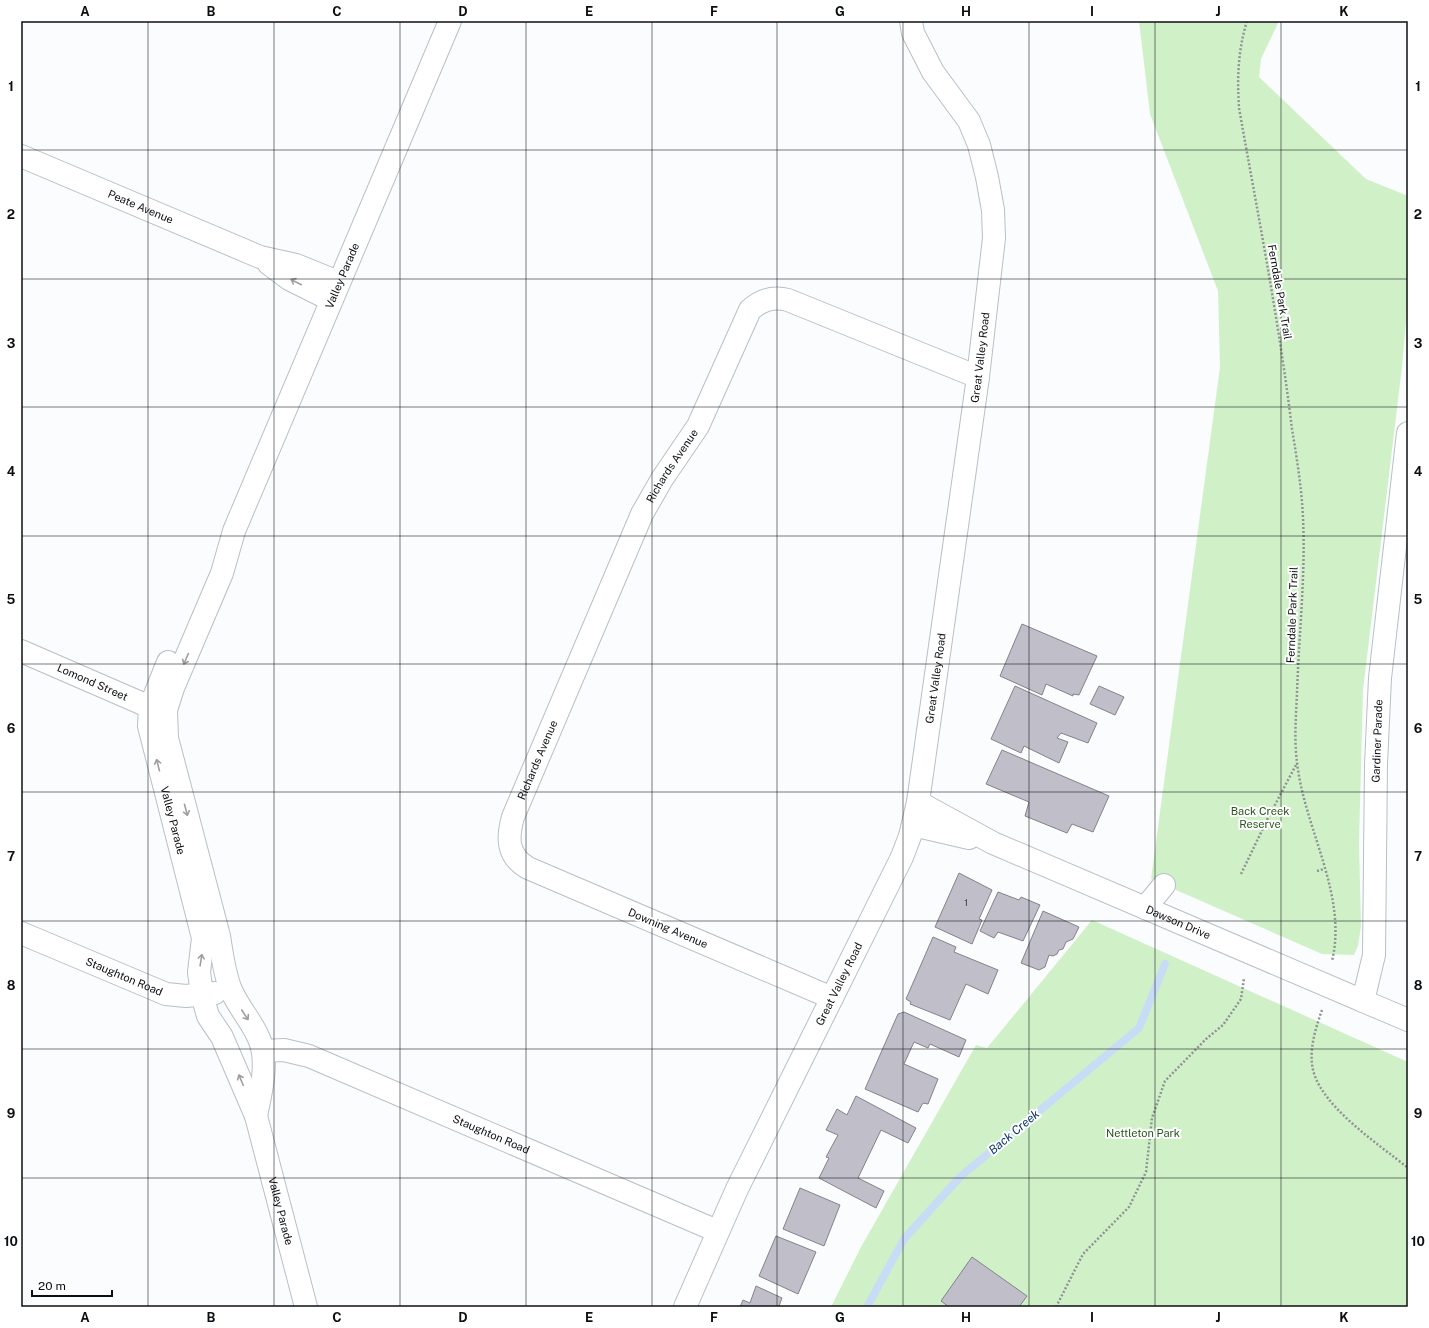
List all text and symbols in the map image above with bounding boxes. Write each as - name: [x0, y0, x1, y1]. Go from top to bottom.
- text: A: [80, 4, 90, 19]
- text: B: [207, 4, 216, 19]
- text: C: [332, 4, 342, 19]
- text: D: [458, 4, 468, 19]
- text: E: [585, 4, 593, 19]
- text: F: [710, 4, 718, 19]
- text: G: [835, 4, 845, 19]
- text: H: [961, 4, 971, 19]
- text: I: [1090, 4, 1094, 19]
- text: J: [1215, 4, 1221, 19]
- text: K: [1339, 4, 1349, 19]
- text: 1: [8, 79, 14, 94]
- text: 1: [1415, 79, 1421, 94]
- street label: Peate Avenue: [106, 187, 175, 226]
- text: 2: [7, 207, 15, 222]
- text: 2: [1414, 207, 1422, 222]
- street label: Valley Parade: [323, 241, 361, 310]
- street label: Ferndale Park Trail: [1266, 243, 1294, 341]
- one-way arrow: [290, 278, 302, 286]
- street label: Great Valley Road: [968, 312, 991, 403]
- text: 3: [7, 336, 16, 351]
- text: 3: [1414, 336, 1423, 351]
- street label: Richards Avenue: [644, 427, 700, 505]
- text: 4: [7, 464, 16, 479]
- text: 4: [1414, 464, 1423, 479]
- street label: Ferndale Park Trail: [1284, 567, 1300, 663]
- text: 5: [7, 592, 16, 607]
- text: 5: [1414, 592, 1423, 607]
- street label: Great Valley Road: [923, 632, 948, 724]
- one-way arrow: [181, 652, 189, 664]
- street label: Lomond Street: [55, 661, 130, 703]
- street label: Gardiner Parade: [1370, 699, 1384, 783]
- street label: Richards Avenue: [515, 718, 559, 802]
- text: 6: [7, 721, 16, 736]
- text: 6: [1414, 721, 1423, 736]
- one-way arrow: [154, 759, 161, 772]
- street label: Valley Parade: [159, 785, 188, 856]
- one-way arrow: [183, 804, 190, 817]
- park label: Back Creek Reserve: [1231, 805, 1289, 830]
- text: 7: [7, 849, 15, 864]
- text: 7: [1414, 849, 1422, 864]
- house number: 1: [964, 897, 968, 908]
- street label: Dawson Drive: [1144, 903, 1213, 941]
- street label: Downing Avenue: [626, 906, 710, 950]
- street label: Great Valley Road: [813, 940, 865, 1027]
- one-way arrow: [197, 953, 205, 966]
- street label: Staughton Road: [84, 955, 165, 998]
- text: 8: [7, 978, 16, 993]
- text: 8: [1414, 978, 1423, 993]
- one-way arrow: [241, 1009, 249, 1020]
- one-way arrow: [236, 1075, 244, 1087]
- text: 9: [7, 1106, 15, 1121]
- water label: Back Creek: [986, 1106, 1043, 1157]
- text: 9: [1414, 1106, 1422, 1121]
- street label: Staughton Road: [451, 1112, 531, 1156]
- park label: Nettleton Park: [1106, 1127, 1180, 1139]
- street label: Valley Parade: [266, 1176, 296, 1246]
- text: 10: [4, 1234, 18, 1249]
- text: 10: [1411, 1234, 1425, 1249]
- scale bar: [32, 1272, 112, 1298]
- text: 20 m: [38, 1279, 66, 1293]
- text: A: [80, 1310, 90, 1325]
- text: B: [207, 1310, 216, 1325]
- text: C: [332, 1310, 342, 1325]
- text: D: [458, 1310, 468, 1325]
- text: E: [585, 1310, 593, 1325]
- text: F: [710, 1310, 718, 1325]
- text: G: [835, 1310, 845, 1325]
- text: H: [961, 1310, 971, 1325]
- text: I: [1090, 1310, 1094, 1325]
- text: J: [1215, 1310, 1221, 1325]
- text: K: [1339, 1310, 1349, 1325]

